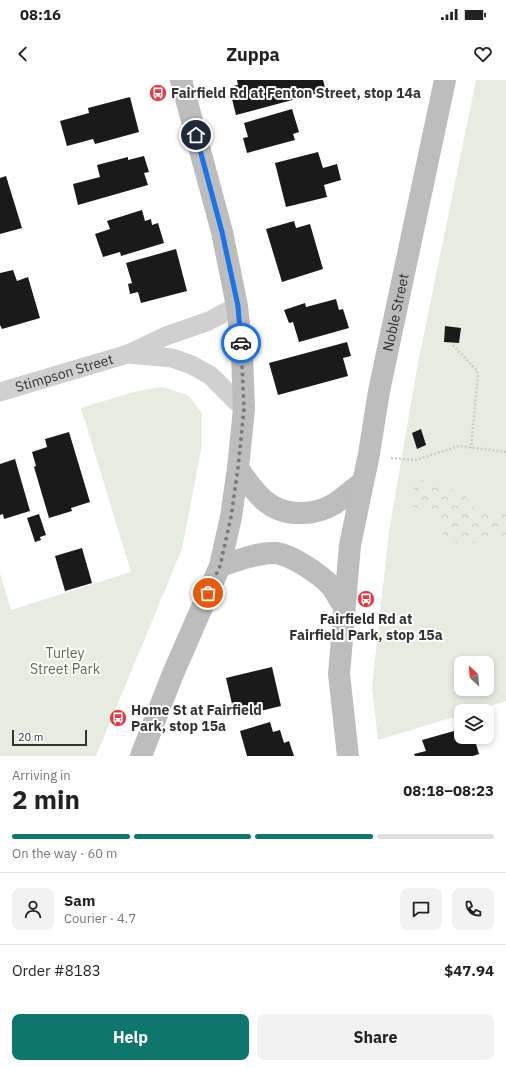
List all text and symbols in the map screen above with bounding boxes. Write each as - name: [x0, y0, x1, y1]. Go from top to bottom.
- text: 08:16: [20, 5, 61, 24]
- icon: back: [12, 43, 34, 65]
- text: Zuppa: [226, 43, 280, 66]
- icon: heart: [472, 43, 494, 65]
- bus stop icon: Fairfield Rd at Fenton Street, stop 14a: [148, 83, 168, 103]
- place label: Fairfield Rd at Fenton Street, stop 14a: [171, 84, 421, 102]
- pin: [179, 118, 213, 152]
- icon: home: [185, 124, 207, 146]
- street label: Noble Street: [379, 272, 413, 353]
- courier: [221, 323, 261, 363]
- icon: car: [230, 332, 252, 354]
- street label: Stimpson Street: [13, 350, 115, 396]
- pin: [191, 576, 225, 610]
- icon: bag: [197, 582, 219, 604]
- bus stop icon: Fairfield Rd at Fairfield Park, stop 15a: [356, 589, 376, 609]
- place label: Fairfield Rd at Fairfield Park, stop 15a: [289, 610, 443, 644]
- park label: Turley Street Park: [30, 644, 101, 678]
- north arrow: [454, 656, 494, 696]
- map controls: [454, 656, 494, 744]
- place label: Home St at Fairfield Park, stop 15a: [131, 701, 262, 735]
- button: layers: [454, 704, 494, 744]
- bus stop icon: Home St at Fairfield Park, stop 15a: [108, 708, 128, 728]
- scale bar: [12, 728, 87, 747]
- text: 20 m: [18, 730, 43, 744]
- text: Arriving in: [12, 767, 71, 784]
- text: 08:18–08:23: [403, 781, 494, 800]
- text: 2 min: [12, 782, 80, 816]
- text: On the way · 60 m: [12, 845, 117, 862]
- button: person: [12, 888, 54, 930]
- button: chat: [400, 888, 442, 930]
- button: phone: [452, 888, 494, 930]
- text: Sam: [64, 891, 95, 910]
- text: Courier · 4.7: [64, 910, 136, 927]
- text: Order #8183: [12, 961, 101, 980]
- text: $47.94: [444, 961, 494, 980]
- button: Help: [12, 1014, 249, 1060]
- button: Share: [257, 1014, 494, 1060]

